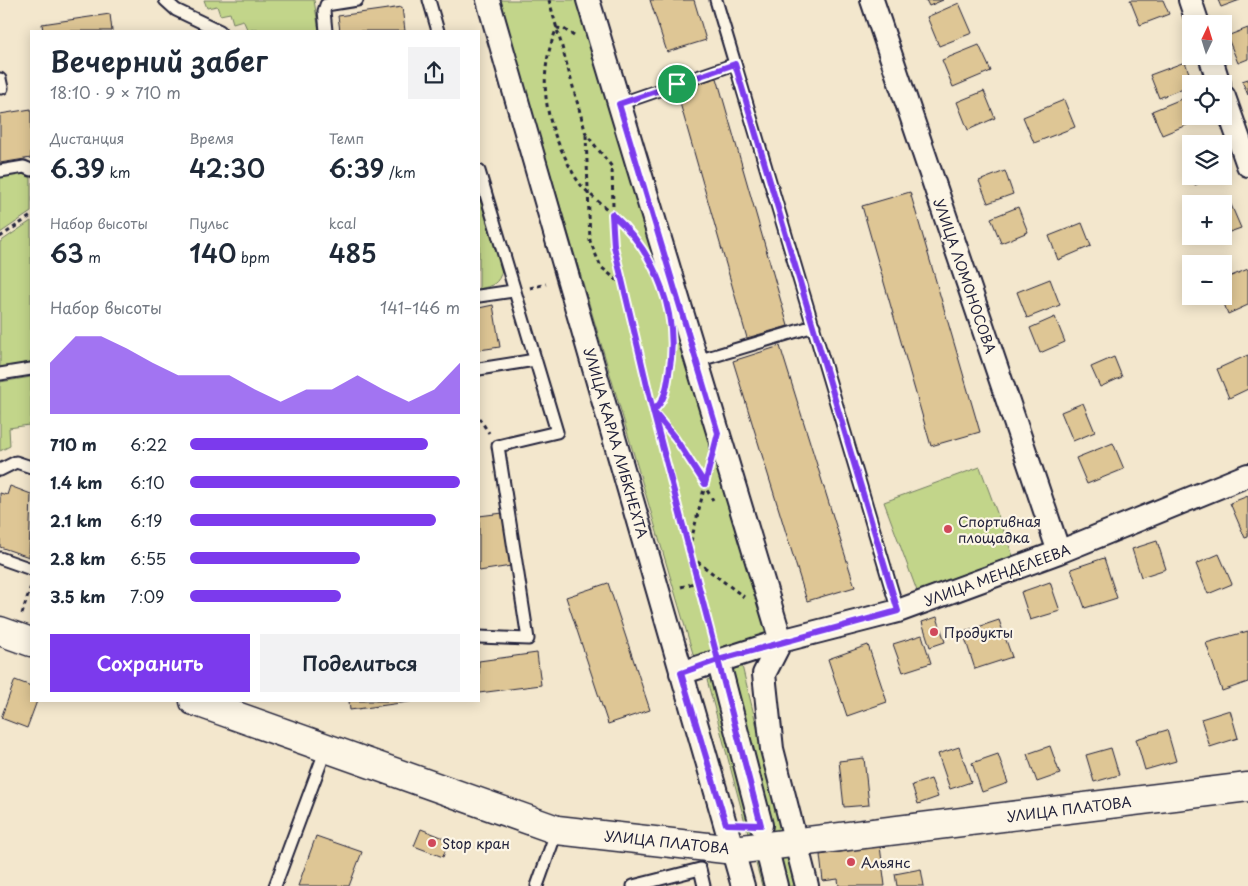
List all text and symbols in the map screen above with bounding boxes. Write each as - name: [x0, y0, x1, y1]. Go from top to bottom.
- north arrow: [1182, 15, 1232, 65]
- map controls: [1182, 15, 1232, 305]
- text: Вечерний забег: [50, 39, 268, 82]
- button: share: [408, 47, 460, 99]
- pin: [656, 63, 698, 105]
- icon: arrive: [663, 70, 691, 98]
- button: locate: [1182, 75, 1232, 125]
- text: 18:10 · 9 × 710 m: [50, 80, 181, 104]
- text: Дистанция: [50, 128, 124, 149]
- text: Время: [189, 128, 234, 149]
- text: Темп: [329, 128, 364, 149]
- button: layers: [1182, 135, 1232, 185]
- text: 6.39: [50, 149, 105, 187]
- text: 42:30: [189, 149, 265, 187]
- text: 6:39: [329, 149, 384, 187]
- text: km: [105, 162, 131, 183]
- text: /km: [384, 162, 416, 183]
- button: +: [1182, 195, 1232, 245]
- street label: УЛИЦА ЛОМОНОСОВА: [929, 196, 1001, 356]
- text: Набор высоты: [50, 213, 148, 234]
- text: Пульс: [189, 213, 229, 234]
- text: kcal: [329, 213, 357, 234]
- text: 63: [50, 234, 84, 272]
- text: 140: [189, 234, 236, 272]
- text: 485: [329, 234, 377, 272]
- text: m: [84, 247, 101, 268]
- text: bpm: [236, 247, 270, 268]
- button: −: [1182, 255, 1232, 305]
- text: Набор высоты: [50, 295, 162, 319]
- text: 141–146 m: [380, 295, 460, 319]
- street label: УЛИЦА КАРЛА ЛИБКНЕХТА: [579, 345, 653, 541]
- text: 710 m: [50, 432, 97, 456]
- text: 6:22: [130, 432, 167, 456]
- text: 1.4 km: [50, 470, 102, 494]
- text: 6:10: [130, 470, 165, 494]
- text: 2.1 km: [50, 508, 102, 532]
- text: 6:19: [130, 508, 162, 532]
- place label: Спортивная площадка: [958, 511, 1041, 548]
- marker: Спортивная площадка: [942, 523, 954, 535]
- street label: УЛИЦА МЕНДЕЛЕЕВА: [921, 539, 1073, 611]
- text: 2.8 km: [50, 546, 105, 570]
- text: 6:55: [130, 546, 166, 570]
- text: 3.5 km: [50, 584, 105, 608]
- text: 7:09: [130, 584, 164, 608]
- place label: Продукты: [944, 622, 1013, 643]
- marker: Продукты: [928, 626, 940, 638]
- button: Сохранить: [50, 634, 250, 692]
- button: Поделиться: [260, 634, 460, 692]
- street label: УЛИЦА ПЛАТОВА: [1005, 791, 1133, 827]
- street label: УЛИЦА ПЛАТОВА: [604, 825, 730, 859]
- place label: Stop кран: [442, 833, 510, 854]
- marker: Stop кран: [426, 837, 438, 849]
- place label: Альянс: [861, 852, 910, 873]
- marker: Альянс: [845, 856, 857, 868]

